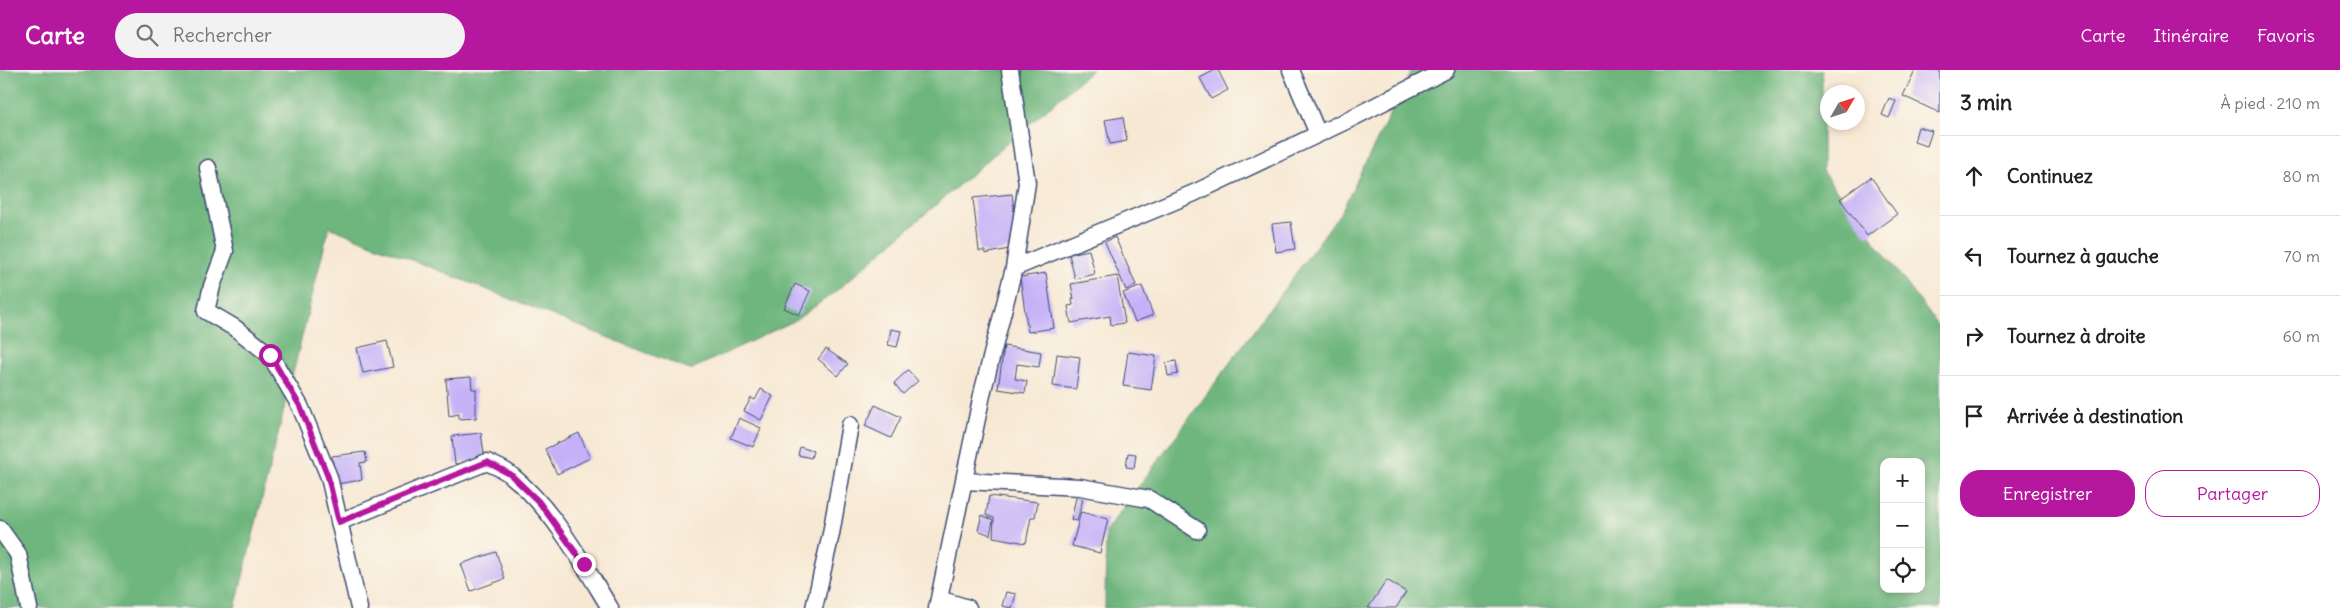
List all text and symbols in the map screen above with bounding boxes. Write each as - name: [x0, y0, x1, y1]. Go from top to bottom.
- search box: [115, 13, 465, 58]
- text: Carte: [25, 20, 85, 50]
- icon: search: [133, 21, 161, 49]
- text: Rechercher: [173, 23, 272, 47]
- text: Carte: [2080, 24, 2125, 47]
- text: Itinéraire: [2153, 24, 2229, 47]
- text: Favoris: [2257, 24, 2315, 47]
- north arrow: [1820, 85, 1865, 130]
- text: 3 min: [1960, 89, 2012, 116]
- text: À pied · 210 m: [2221, 93, 2320, 113]
- icon: ahead: [1960, 162, 1988, 190]
- text: Continuez: [2007, 164, 2093, 188]
- text: 80 m: [2282, 166, 2320, 186]
- icon: left: [1960, 242, 1988, 270]
- text: Tournez à gauche: [2007, 244, 2159, 268]
- text: 70 m: [2284, 246, 2320, 266]
- icon: right: [1960, 322, 1988, 350]
- text: Tournez à droite: [2007, 324, 2146, 348]
- text: 60 m: [2282, 326, 2320, 346]
- route start: [259, 344, 282, 367]
- icon: arrive: [1960, 402, 1988, 430]
- text: Arrivée à destination: [2007, 404, 2183, 428]
- map controls: [1880, 458, 1925, 593]
- button: +: [1880, 458, 1925, 503]
- button: Enregistrer: [1960, 470, 2135, 517]
- button: Partager: [2145, 470, 2320, 517]
- button: −: [1880, 503, 1925, 548]
- button: locate: [1880, 548, 1925, 593]
- route end: [573, 553, 596, 576]

